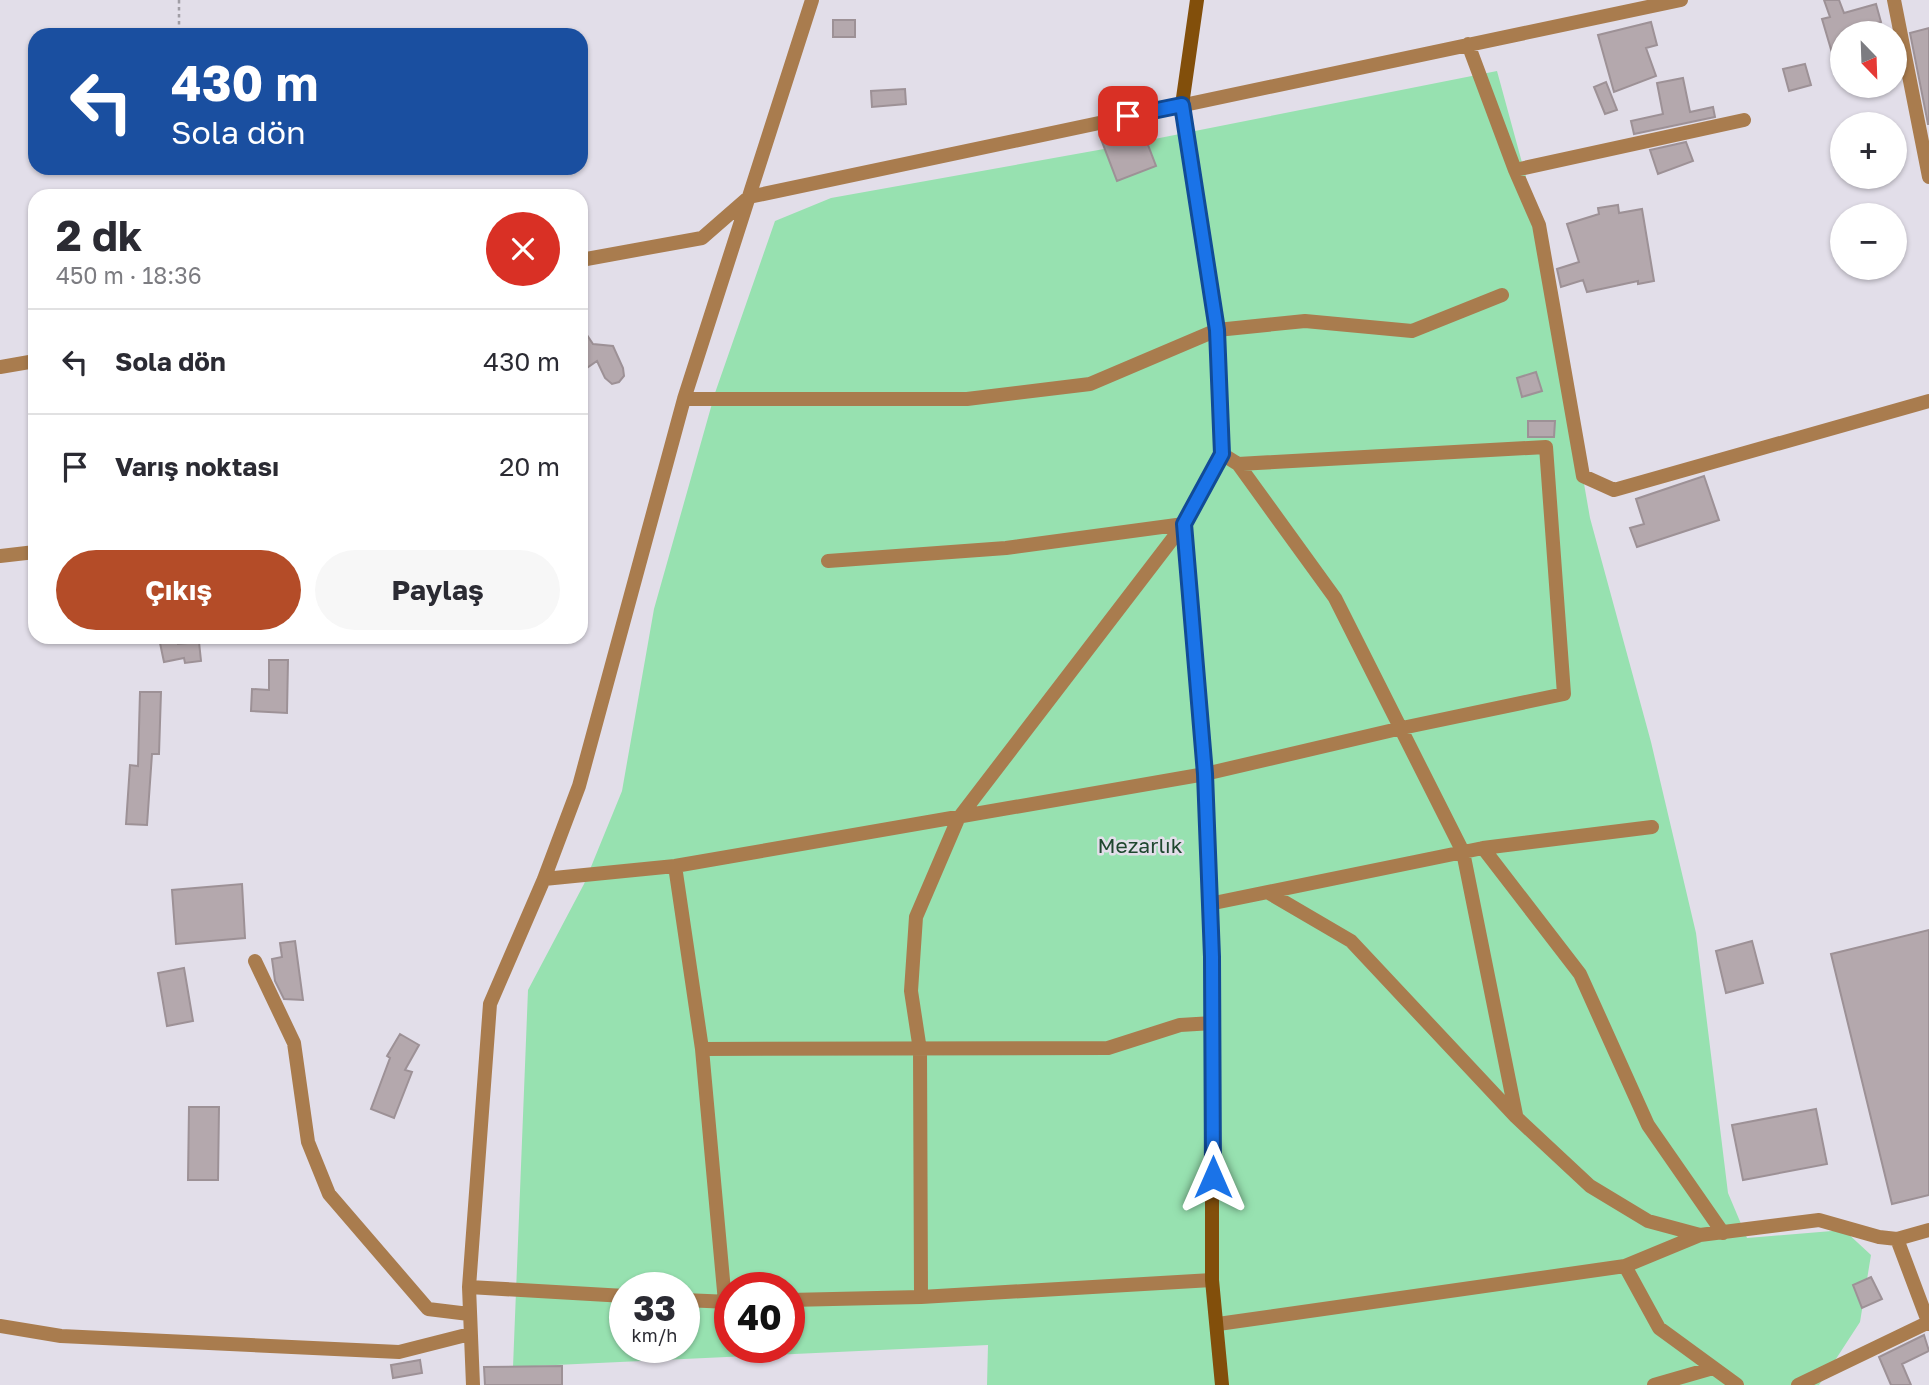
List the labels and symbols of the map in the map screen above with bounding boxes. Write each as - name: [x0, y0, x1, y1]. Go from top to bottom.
- north arrow: [1830, 21, 1908, 98]
- pin: [1098, 86, 1158, 146]
- park label: Mezarlık: [1097, 832, 1183, 858]
- position arrow: [1176, 1140, 1250, 1214]
- speed limit sign: 40: [714, 1272, 805, 1363]

